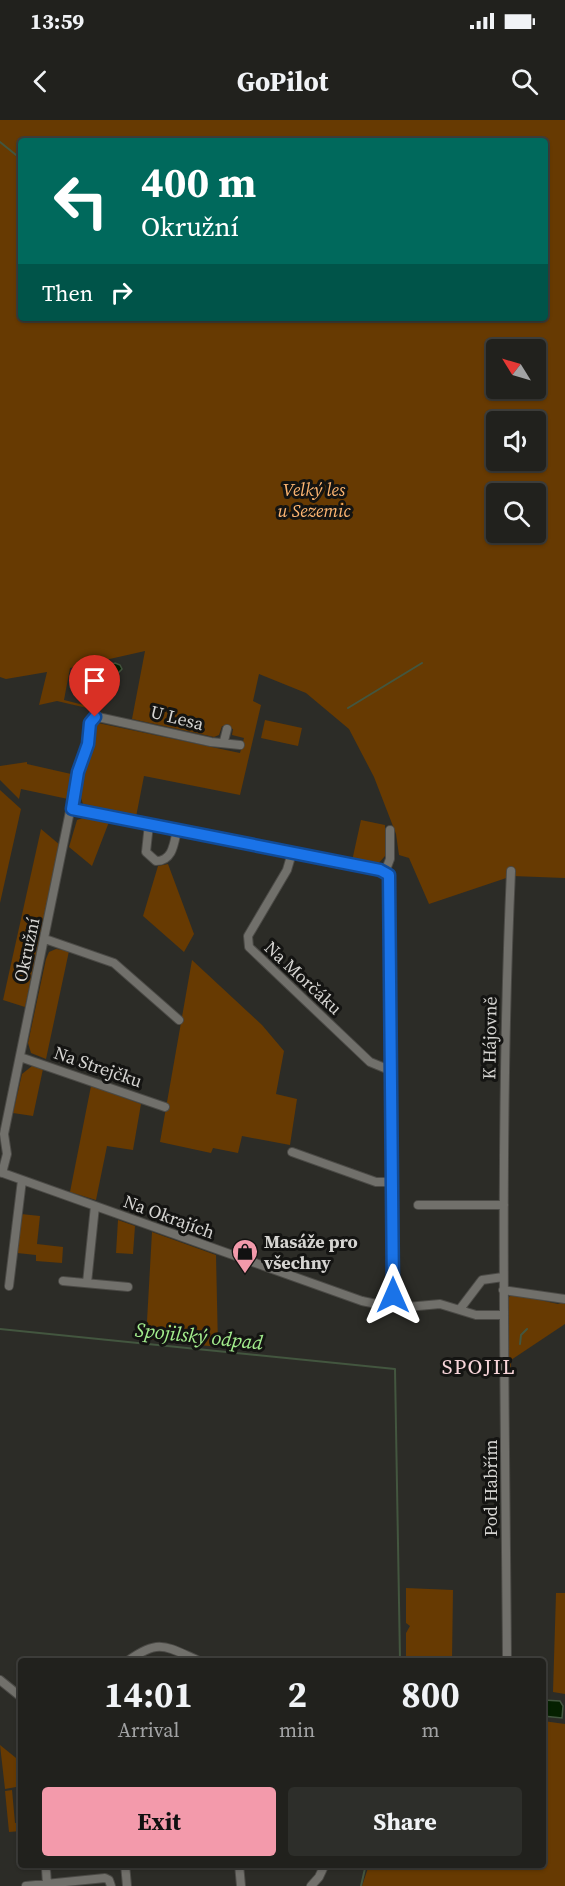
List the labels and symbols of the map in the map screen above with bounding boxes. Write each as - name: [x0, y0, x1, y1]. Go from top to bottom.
- north arrow: [486, 339, 546, 399]
- park label: Velký les u Sezemic: [277, 477, 351, 523]
- pin: [69, 655, 120, 717]
- street label: U Lesa: [148, 699, 207, 736]
- street label: Okružní: [8, 915, 46, 984]
- street label: Na Morčáku: [259, 935, 348, 1020]
- street label: K Hájovně: [476, 996, 503, 1080]
- street label: Na Strejčku: [51, 1040, 146, 1093]
- street label: Na Okrajích: [120, 1188, 218, 1245]
- place label: Masáže pro všechny: [263, 1229, 358, 1275]
- shop icon: Masáže pro všechny: [230, 1237, 260, 1275]
- position arrow: [361, 1263, 425, 1327]
- water label: Spojilský odpad: [134, 1315, 265, 1357]
- district label: SPOJIL: [442, 1352, 516, 1381]
- street label: Pod Habřím: [478, 1439, 503, 1537]

